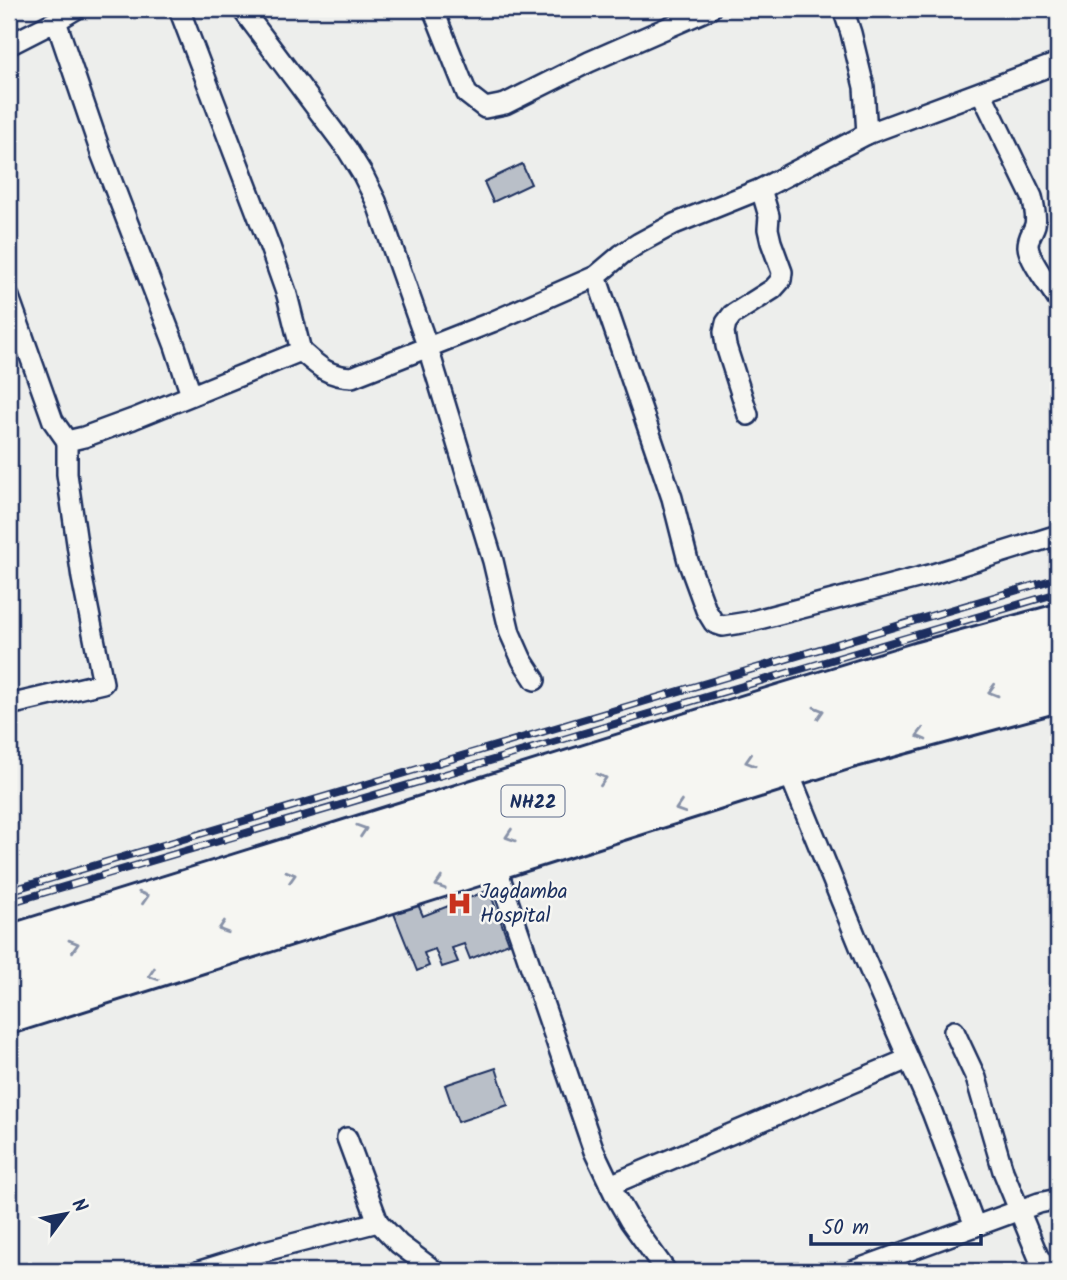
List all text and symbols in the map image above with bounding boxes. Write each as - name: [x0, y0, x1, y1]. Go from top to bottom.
- one-way arrow: [987, 682, 999, 697]
- one-way arrow: [813, 706, 825, 721]
- one-way arrow: [916, 727, 928, 741]
- one-way arrow: [745, 752, 757, 767]
- one-way arrow: [595, 773, 607, 788]
- road number: NH22: [502, 786, 564, 816]
- one-way arrow: [675, 799, 687, 814]
- one-way arrow: [355, 824, 367, 838]
- one-way arrow: [504, 828, 516, 843]
- one-way arrow: [285, 870, 297, 885]
- one-way arrow: [434, 876, 447, 890]
- place label: Jagdamba Hospital: [480, 876, 568, 933]
- hospital icon: Jagdamba Hospital: [446, 889, 474, 917]
- one-way arrow: [138, 890, 150, 905]
- one-way arrow: [218, 920, 230, 934]
- one-way arrow: [68, 938, 80, 953]
- one-way arrow: [147, 966, 159, 981]
- north arrow: [32, 1178, 102, 1248]
- text: N: [63, 1193, 95, 1219]
- scale bar: [811, 1203, 981, 1247]
- text: 50 m: [822, 1212, 869, 1245]

